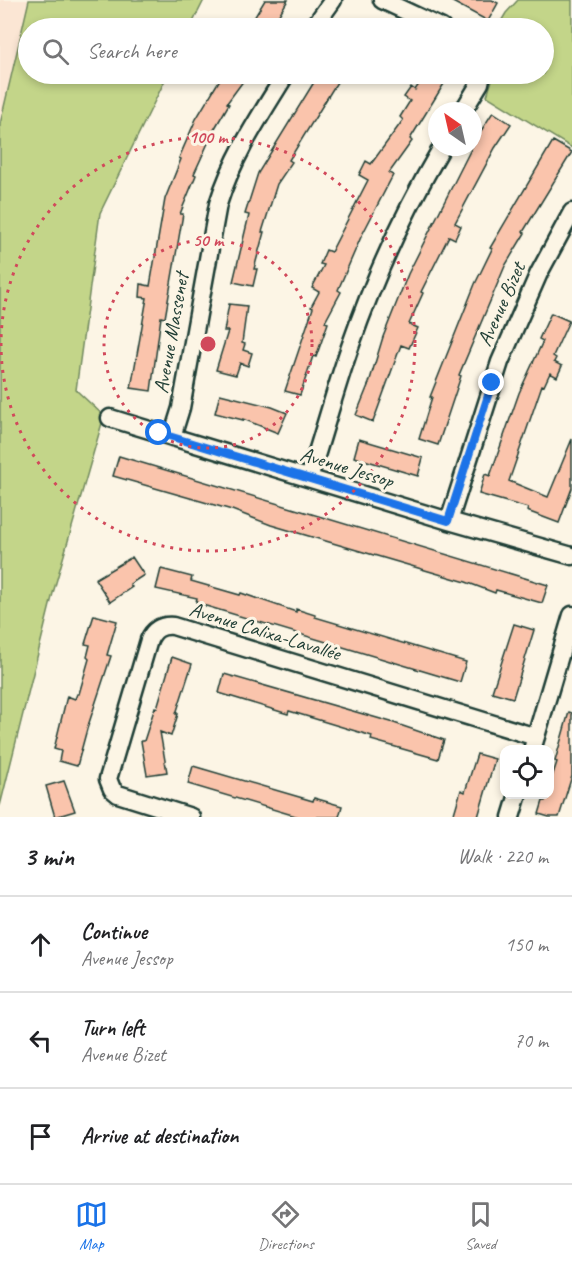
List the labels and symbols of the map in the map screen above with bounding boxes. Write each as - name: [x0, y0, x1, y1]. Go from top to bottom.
- north arrow: [428, 102, 482, 156]
- text: 100 m: [189, 126, 229, 148]
- text: 50 m: [193, 229, 225, 251]
- street label: Avenue Bizet: [471, 256, 532, 350]
- street label: Avenue Massenet: [148, 268, 195, 395]
- centre of rings: [198, 334, 218, 354]
- route end: [478, 369, 504, 395]
- route start: [145, 419, 171, 445]
- street label: Avenue Jessop: [297, 441, 398, 494]
- street label: Avenue Calixa-Lavallée: [186, 596, 346, 667]

